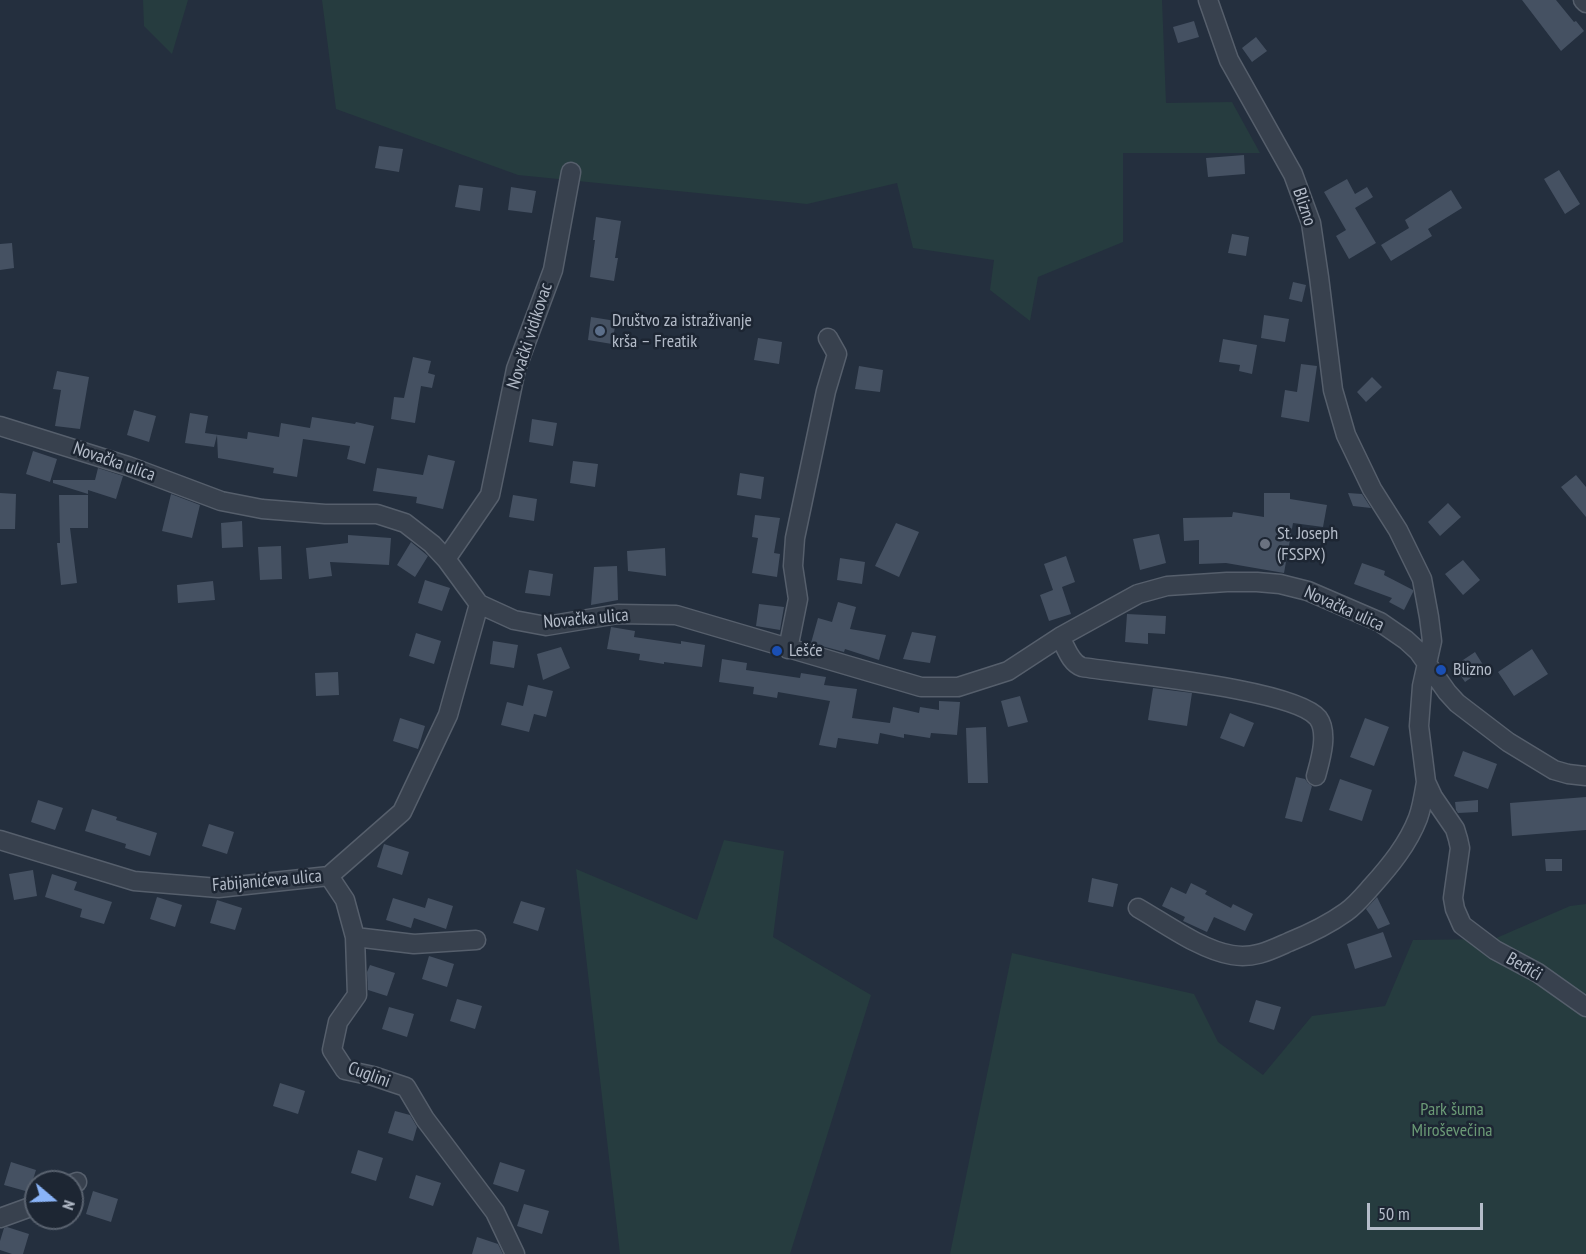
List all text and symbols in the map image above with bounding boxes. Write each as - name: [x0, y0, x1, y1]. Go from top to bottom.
- street label: Blizno: [1288, 185, 1320, 229]
- street label: Novački vidikovac: [503, 280, 557, 392]
- place label: Društvo za istraživanje krša – Freatik: [612, 310, 752, 352]
- marker: Društvo za istraživanje krša – Freatik: [593, 324, 607, 338]
- street label: Novačka ulica: [70, 438, 158, 486]
- place label: St. Joseph (FSSPX): [1277, 523, 1338, 566]
- marker: St. Joseph (FSSPX): [1258, 537, 1272, 551]
- street label: Novačka ulica: [1301, 582, 1387, 636]
- street label: Novačka ulica: [543, 605, 629, 633]
- place label: Lešće: [789, 640, 823, 662]
- marker: Lešće: [770, 644, 784, 658]
- place label: Blizno: [1453, 659, 1492, 681]
- marker: Blizno: [1434, 663, 1448, 677]
- street label: Fabijanićeva ulica: [211, 865, 323, 897]
- street label: Beđići: [1502, 948, 1546, 986]
- street label: Cuglini: [345, 1057, 393, 1093]
- park label: Park šuma Miroševečina: [1412, 1099, 1492, 1142]
- north arrow: [24, 1170, 84, 1230]
- scale bar: [1370, 1191, 1486, 1229]
- text: N: [58, 1198, 80, 1213]
- text: 50 m: [1378, 1202, 1410, 1225]

